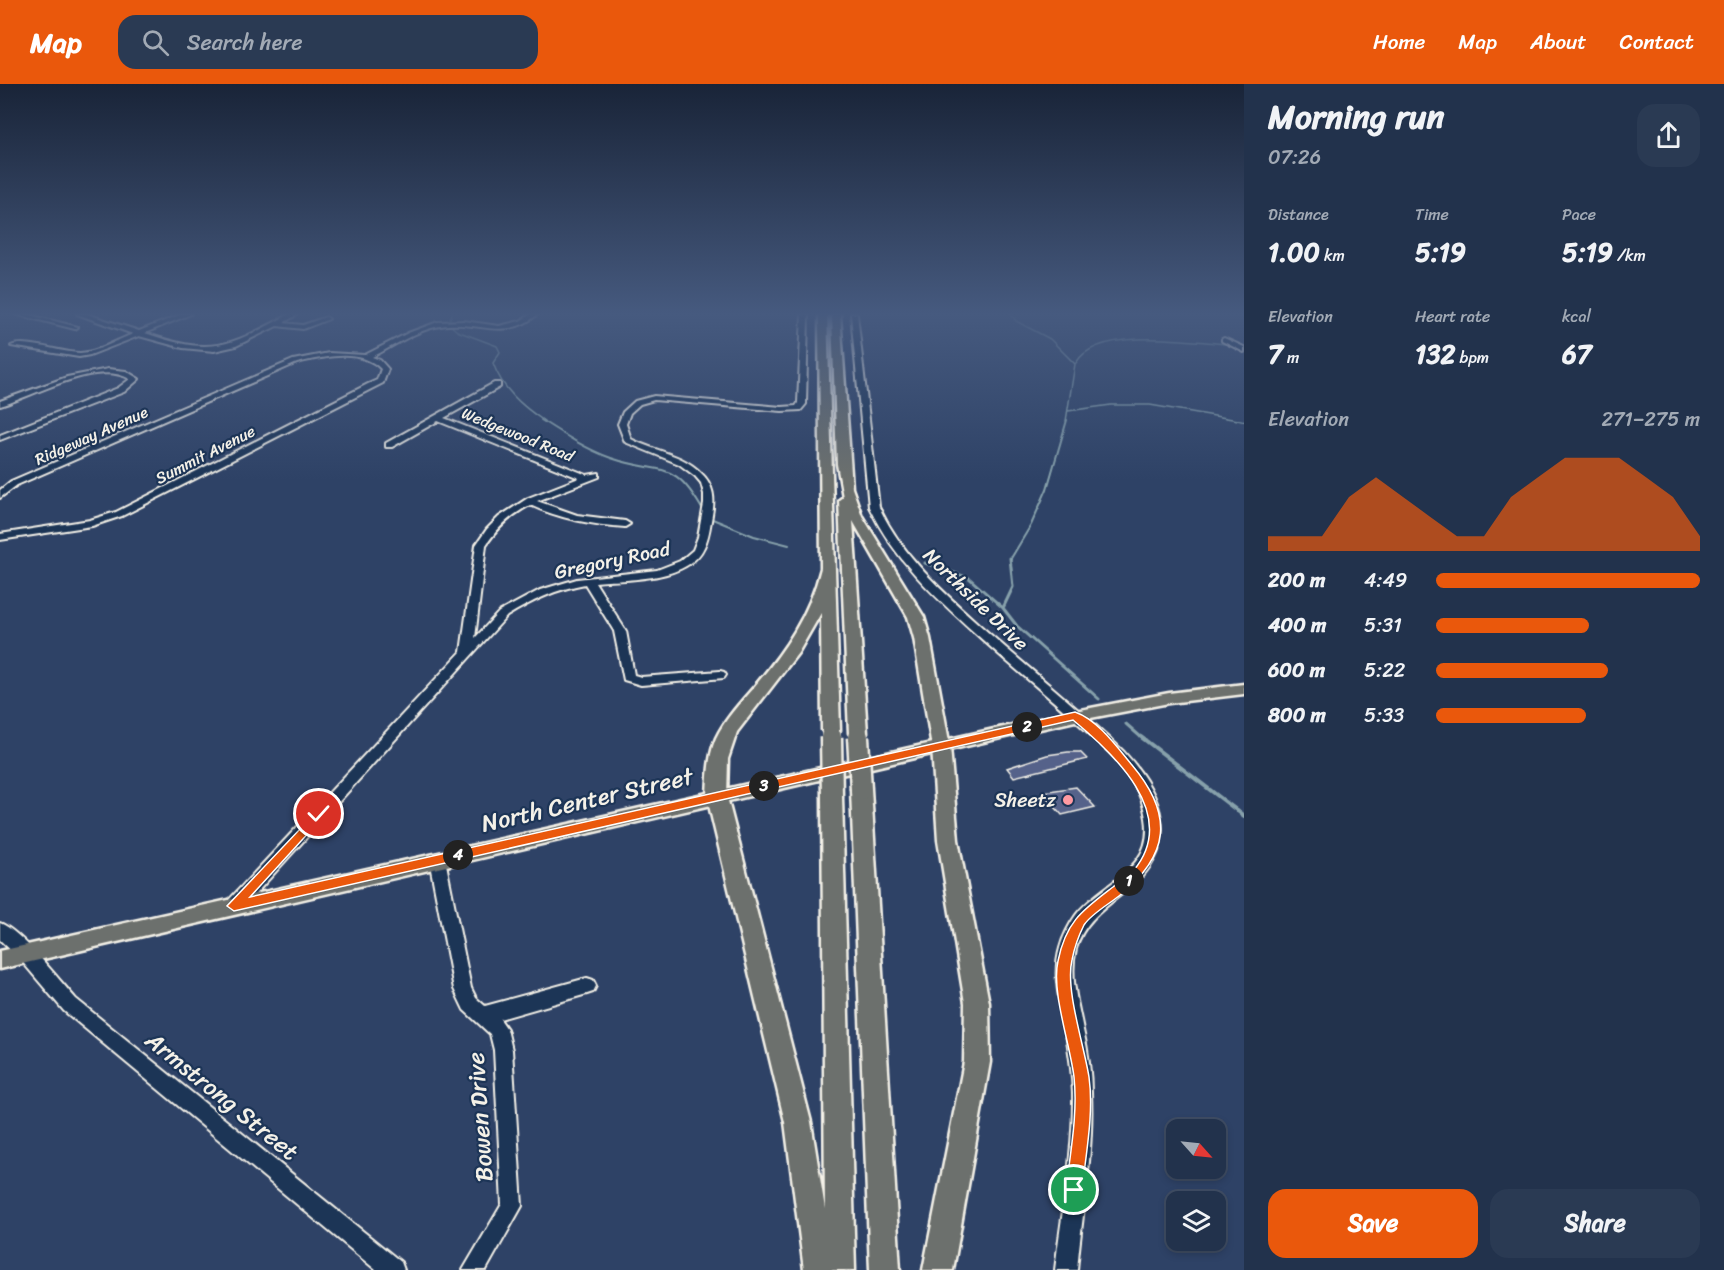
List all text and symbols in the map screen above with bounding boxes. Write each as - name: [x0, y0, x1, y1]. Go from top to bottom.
- search box: [118, 15, 538, 69]
- text: Map: [30, 18, 82, 67]
- text: Search here: [187, 23, 303, 62]
- text: Home: [1373, 23, 1425, 61]
- text: Map: [1458, 23, 1497, 61]
- text: About: [1530, 23, 1587, 61]
- text: Contact: [1620, 23, 1694, 61]
- icon: search: [139, 26, 172, 59]
- text: Morning run: [1268, 88, 1444, 146]
- button: share: [1637, 104, 1700, 167]
- text: 07:26: [1268, 140, 1321, 175]
- text: Distance: [1268, 200, 1329, 229]
- text: Time: [1415, 200, 1449, 229]
- text: Pace: [1562, 200, 1596, 229]
- text: 1.00: [1268, 229, 1320, 275]
- text: 5:19: [1415, 229, 1466, 275]
- text: 5:19: [1562, 229, 1613, 275]
- text: km: [1320, 241, 1345, 270]
- text: /km: [1613, 241, 1646, 270]
- text: Elevation: [1268, 302, 1333, 331]
- text: Heart rate: [1415, 302, 1490, 331]
- text: kcal: [1562, 302, 1591, 331]
- text: 7: [1268, 331, 1283, 377]
- text: 132: [1415, 331, 1455, 377]
- text: 67: [1562, 331, 1592, 377]
- text: m: [1283, 343, 1299, 372]
- text: bpm: [1455, 343, 1489, 372]
- street label: Ridgeway Avenue: [30, 397, 153, 473]
- street label: Wedgewood Road: [457, 399, 580, 471]
- text: Elevation: [1268, 402, 1349, 437]
- text: 271–275 m: [1601, 402, 1700, 437]
- street label: Summit Avenue: [150, 417, 261, 492]
- street label: Gregory Road: [551, 531, 675, 590]
- street label: Northside Drive: [914, 539, 1037, 659]
- text: 200 m: [1268, 563, 1325, 598]
- text: 4:49: [1364, 563, 1407, 598]
- text: 400 m: [1268, 608, 1326, 643]
- text: 5:31: [1364, 608, 1402, 643]
- text: 600 m: [1268, 653, 1325, 688]
- text: 5:22: [1364, 653, 1405, 688]
- text: 800 m: [1268, 698, 1326, 733]
- text: 5:33: [1364, 698, 1404, 733]
- pin: 2: [1012, 712, 1042, 742]
- text: 2: [1022, 712, 1032, 741]
- street label: North Center Street: [477, 755, 698, 845]
- pin: 3: [749, 771, 779, 801]
- text: 3: [760, 771, 768, 800]
- place label: Sheetz: [994, 783, 1056, 818]
- pin: [293, 788, 344, 839]
- marker: Sheetz: [1061, 793, 1075, 807]
- icon: check: [302, 797, 335, 830]
- pin: 4: [443, 840, 473, 870]
- text: 4: [453, 840, 463, 869]
- pin: 1: [1114, 866, 1144, 896]
- text: 1: [1126, 866, 1132, 895]
- street label: Armstrong Street: [135, 1020, 308, 1172]
- street label: Bowen Drive: [455, 1051, 505, 1183]
- north arrow: [1166, 1119, 1226, 1179]
- map controls: [1166, 1119, 1226, 1251]
- pin: [1048, 1164, 1099, 1215]
- icon: arrive: [1057, 1173, 1090, 1206]
- button: Save: [1268, 1189, 1478, 1258]
- button: Share: [1490, 1189, 1700, 1258]
- button: layers: [1166, 1191, 1226, 1251]

